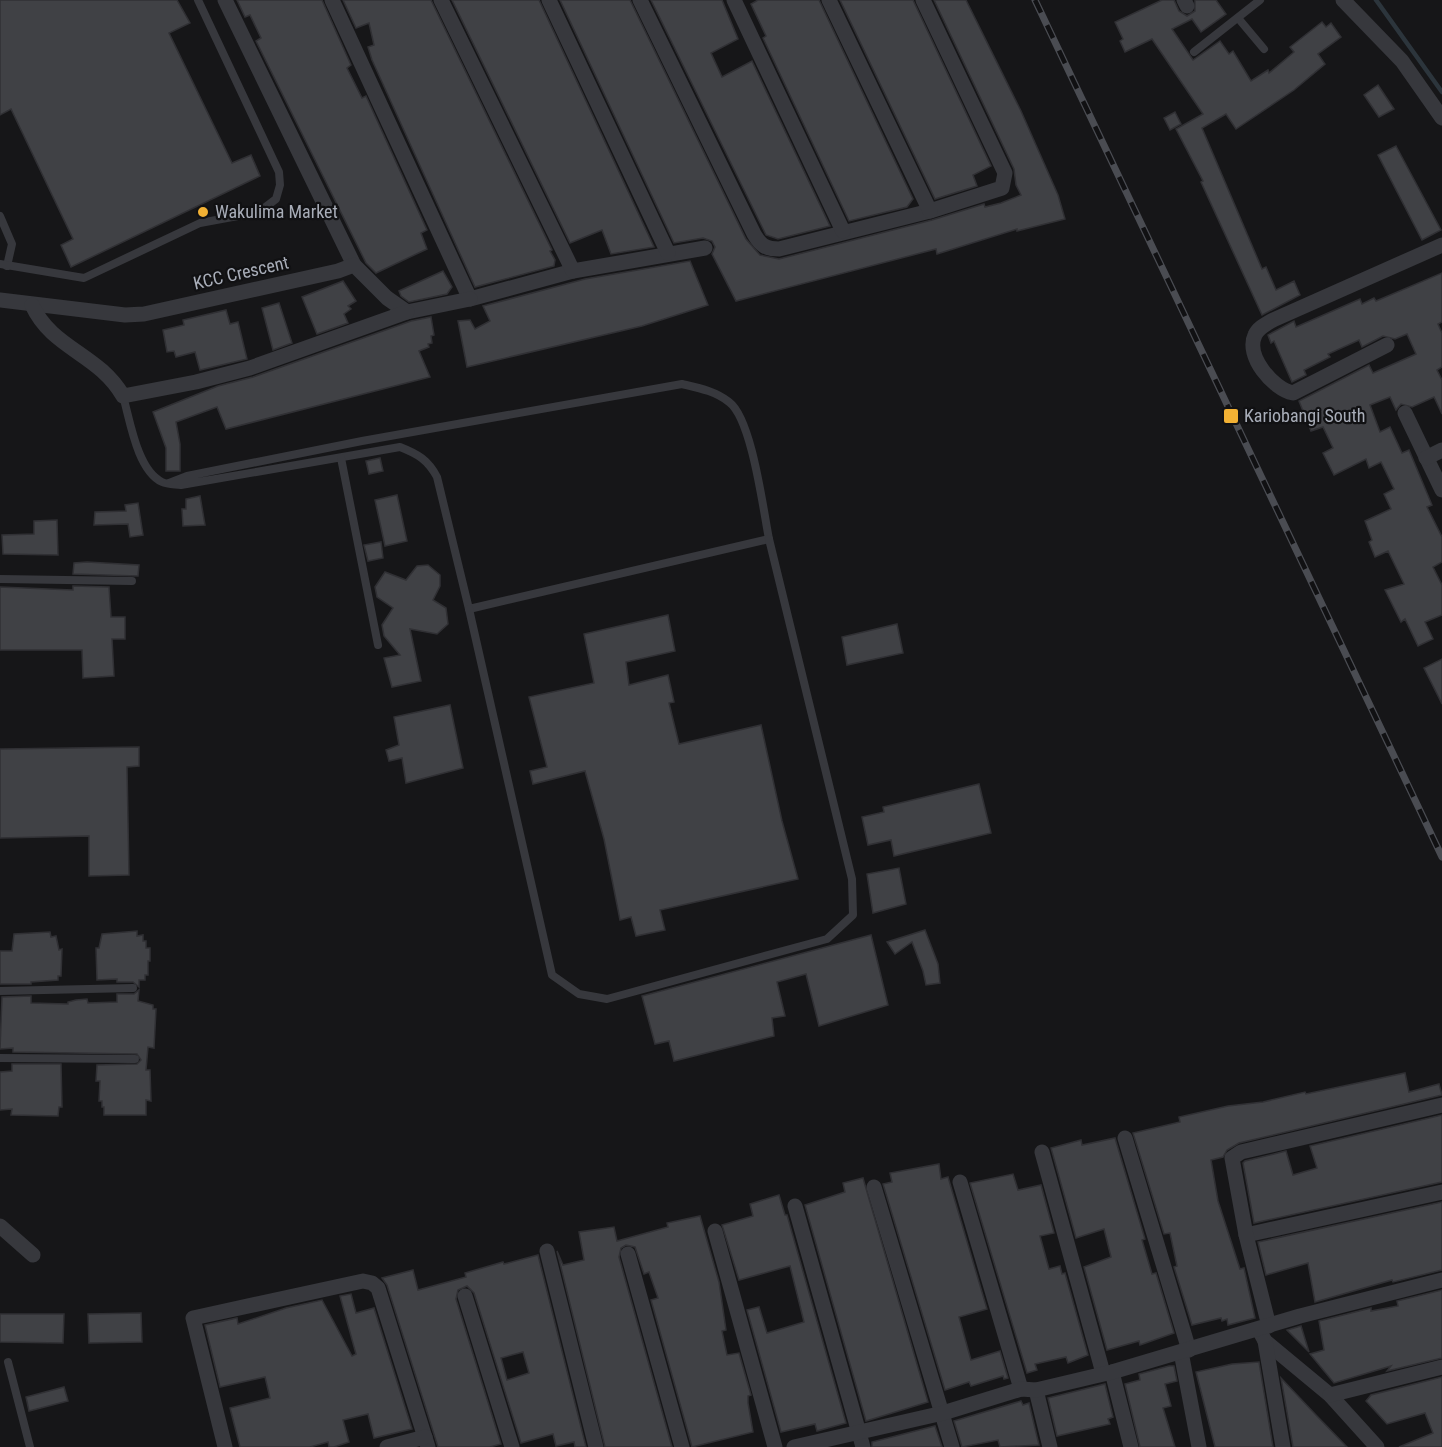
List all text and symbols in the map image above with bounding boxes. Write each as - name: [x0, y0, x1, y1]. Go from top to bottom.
- place label: Wakulima Market: [215, 201, 338, 222]
- marker: Wakulima Market: [196, 205, 210, 219]
- street label: KCC Crescent: [191, 251, 291, 294]
- place label: Kariobangi South: [1244, 405, 1366, 426]
- marker: Kariobangi South: [1222, 407, 1240, 425]

